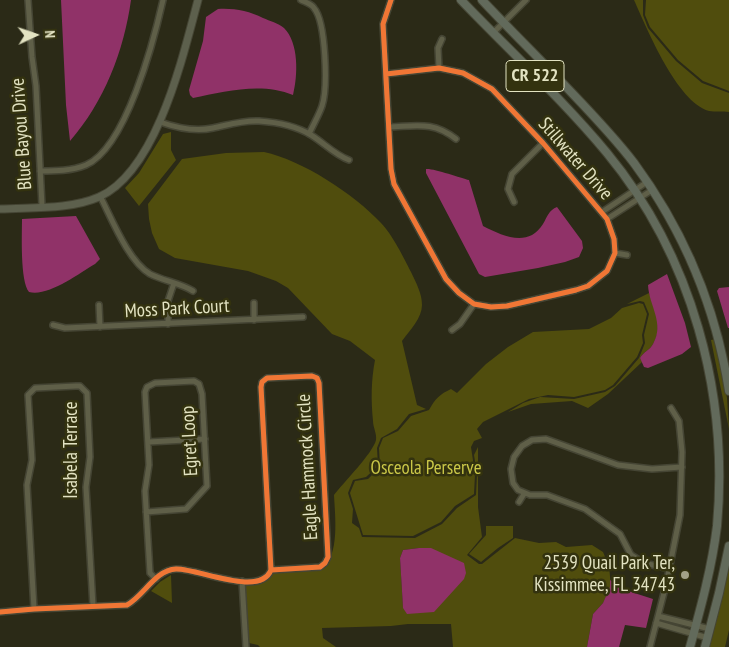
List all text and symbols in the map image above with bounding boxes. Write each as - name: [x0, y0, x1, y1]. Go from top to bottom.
- north arrow: [10, 10, 60, 60]
- text: N: [41, 30, 59, 38]
- road number: CR 522: [506, 60, 564, 92]
- street label: Blue Bayou Drive: [7, 77, 37, 191]
- street label: Stillwater Drive: [533, 113, 617, 205]
- street label: Moss Park Court: [124, 295, 230, 323]
- street label: Eagle Hammock Circle: [293, 393, 323, 541]
- street label: Isabela Terrace: [61, 401, 83, 499]
- street label: Egret Loop: [177, 405, 203, 477]
- park label: Osceola Perserve: [370, 458, 482, 480]
- place label: 2539 Quail Park Ter, Kissimmee, FL 34743: [534, 553, 675, 597]
- marker: 2539 Quail Park Ter, Kissimmee, FL 34743: [679, 569, 691, 581]

